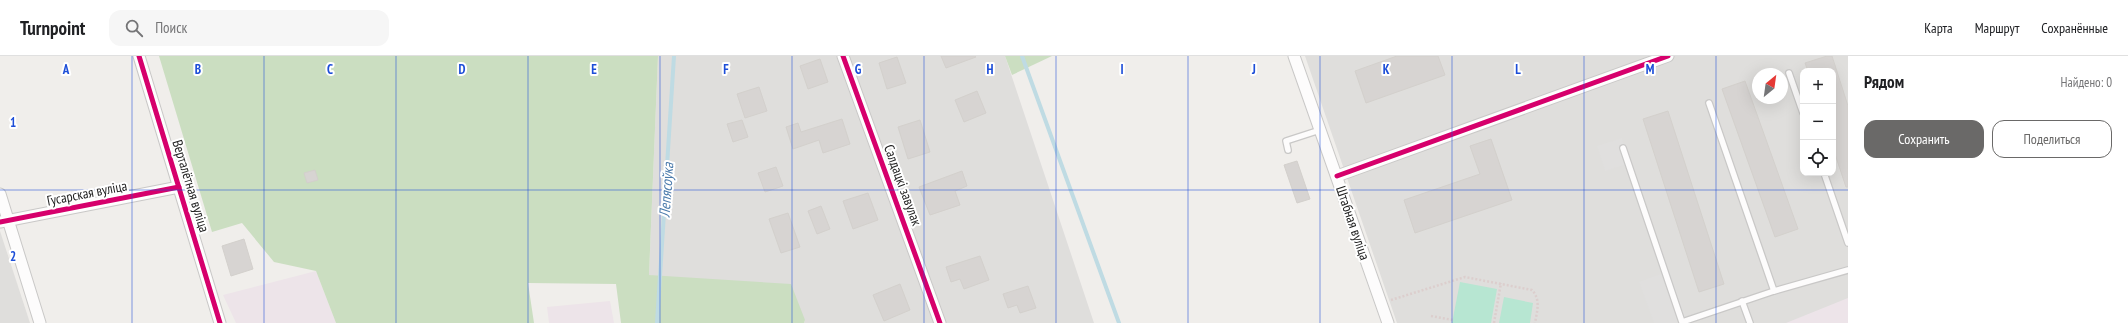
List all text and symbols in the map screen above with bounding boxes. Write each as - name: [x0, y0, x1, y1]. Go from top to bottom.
- search box: [109, 10, 389, 46]
- text: Turnpoint: [20, 16, 85, 40]
- icon: search: [123, 17, 145, 39]
- text: Поиск: [155, 18, 187, 37]
- text: Карта: [1924, 19, 1953, 37]
- text: Маршрут: [1975, 19, 2019, 37]
- text: Сохранённые: [2041, 19, 2108, 37]
- text: A: [62, 61, 70, 78]
- text: B: [195, 61, 201, 78]
- text: C: [327, 61, 333, 78]
- text: D: [459, 61, 466, 78]
- text: E: [591, 61, 597, 78]
- text: F: [723, 61, 729, 78]
- text: G: [855, 61, 862, 78]
- text: H: [987, 61, 994, 78]
- text: I: [1120, 61, 1124, 78]
- text: J: [1251, 61, 1256, 78]
- text: K: [1383, 61, 1390, 78]
- text: L: [1515, 61, 1521, 78]
- text: M: [1646, 61, 1655, 78]
- north arrow: [1752, 68, 1788, 104]
- map controls: [1800, 68, 1836, 176]
- button: +: [1800, 68, 1836, 104]
- text: Рядом: [1864, 71, 1904, 93]
- text: Найдено: 0: [2061, 74, 2112, 91]
- button: −: [1800, 104, 1836, 140]
- text: 1: [10, 114, 16, 131]
- button: Сохранить: [1864, 120, 1984, 158]
- button: Поделиться: [1992, 120, 2112, 158]
- street label: Верталётная вуліца: [168, 138, 214, 234]
- button: locate: [1800, 140, 1836, 176]
- street label: Салдацкі завулак: [880, 142, 926, 229]
- water label: Лепясоўка: [655, 161, 677, 219]
- street label: Гусарская вуліца: [45, 176, 129, 210]
- street label: Штабная вуліца: [1332, 184, 1374, 262]
- text: 2: [10, 248, 16, 265]

